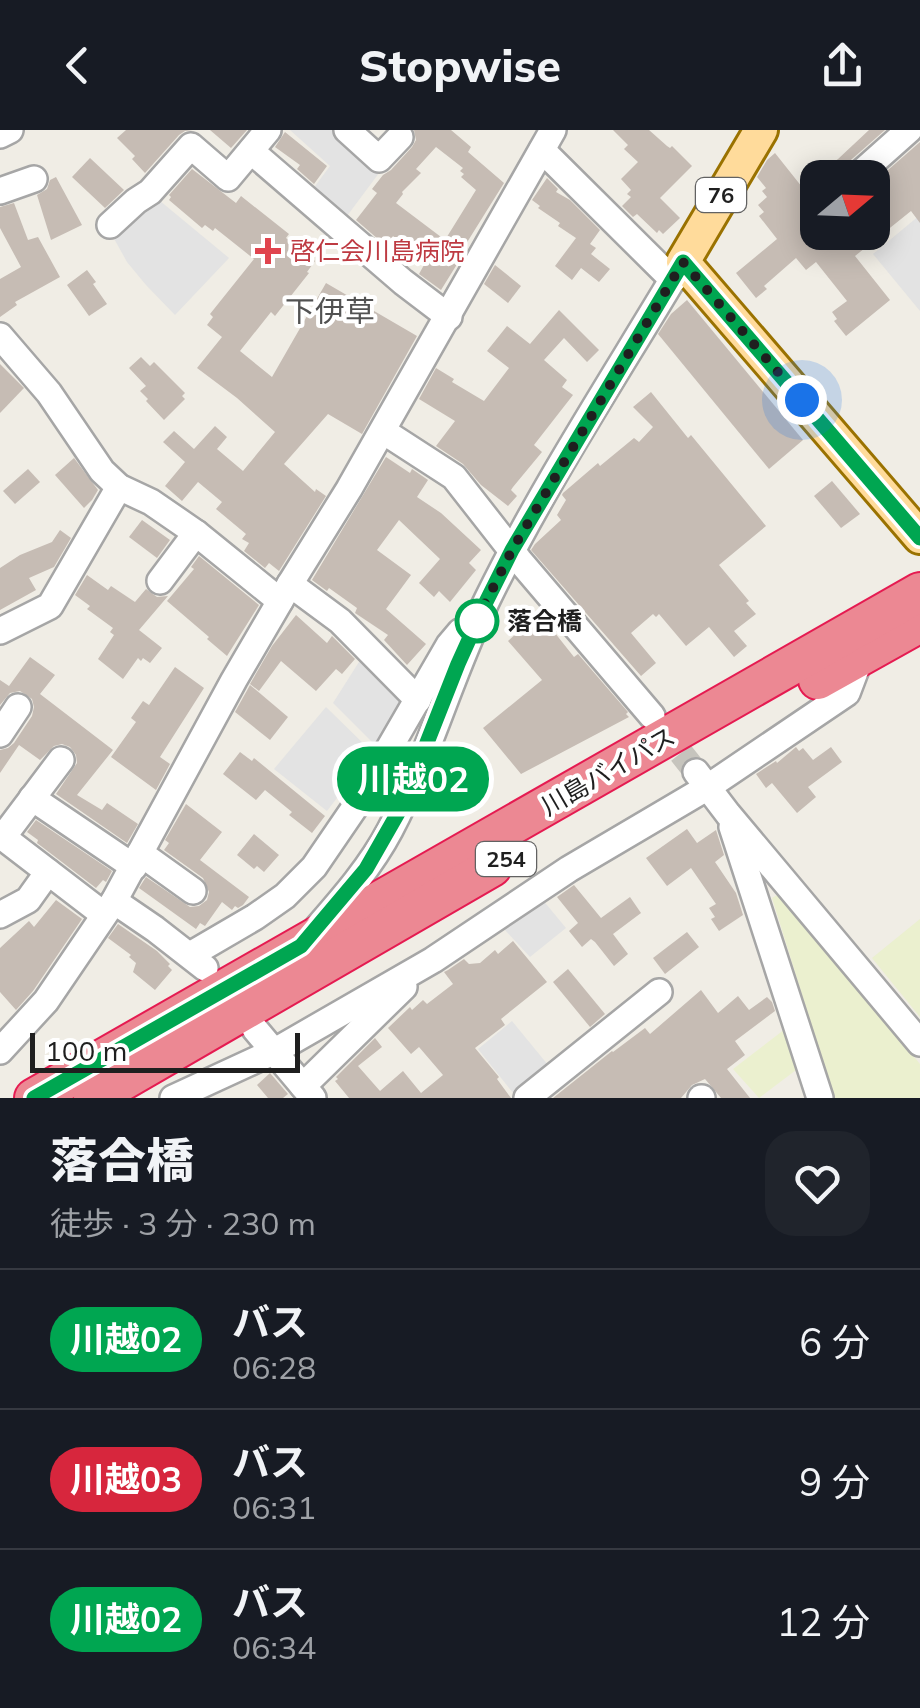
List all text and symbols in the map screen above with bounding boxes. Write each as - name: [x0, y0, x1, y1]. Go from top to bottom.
- text: Stopwise: [359, 37, 561, 93]
- icon: back: [50, 38, 105, 93]
- icon: share: [815, 38, 870, 93]
- north arrow: [800, 160, 890, 250]
- map controls: [800, 160, 890, 250]
- road number: 76: [696, 178, 746, 212]
- place label: 啓仁会川島病院: [290, 235, 465, 266]
- marker: 啓仁会川島病院: [255, 238, 281, 264]
- district label: 下伊草: [285, 292, 375, 330]
- your location: [777, 375, 827, 425]
- marker: 落合橋: [456, 600, 498, 642]
- place label: 落合橋: [507, 605, 582, 636]
- street label: 川島バイパス: [535, 720, 680, 821]
- line badge: 川越02: [343, 746, 483, 812]
- text: 川越02: [357, 757, 469, 801]
- road number: 254: [476, 842, 536, 876]
- scale bar: [30, 1028, 300, 1073]
- text: 100 m: [45, 1033, 127, 1068]
- text: 落合橋: [50, 1130, 194, 1190]
- button: heart: [765, 1131, 870, 1236]
- text: 徒歩 · 3 分 · 230 m: [50, 1203, 316, 1243]
- text: バス: [232, 1298, 308, 1346]
- text: 川越02: [70, 1317, 182, 1361]
- text: 6 分: [799, 1318, 870, 1366]
- text: 06:28: [232, 1347, 316, 1387]
- text: バス: [232, 1438, 308, 1486]
- text: 川越03: [70, 1457, 182, 1501]
- text: 9 分: [799, 1458, 870, 1506]
- text: 06:31: [232, 1487, 316, 1527]
- text: バス: [232, 1578, 308, 1626]
- text: 川越02: [70, 1597, 182, 1641]
- text: 12 分: [776, 1598, 870, 1646]
- text: 06:34: [232, 1627, 316, 1667]

